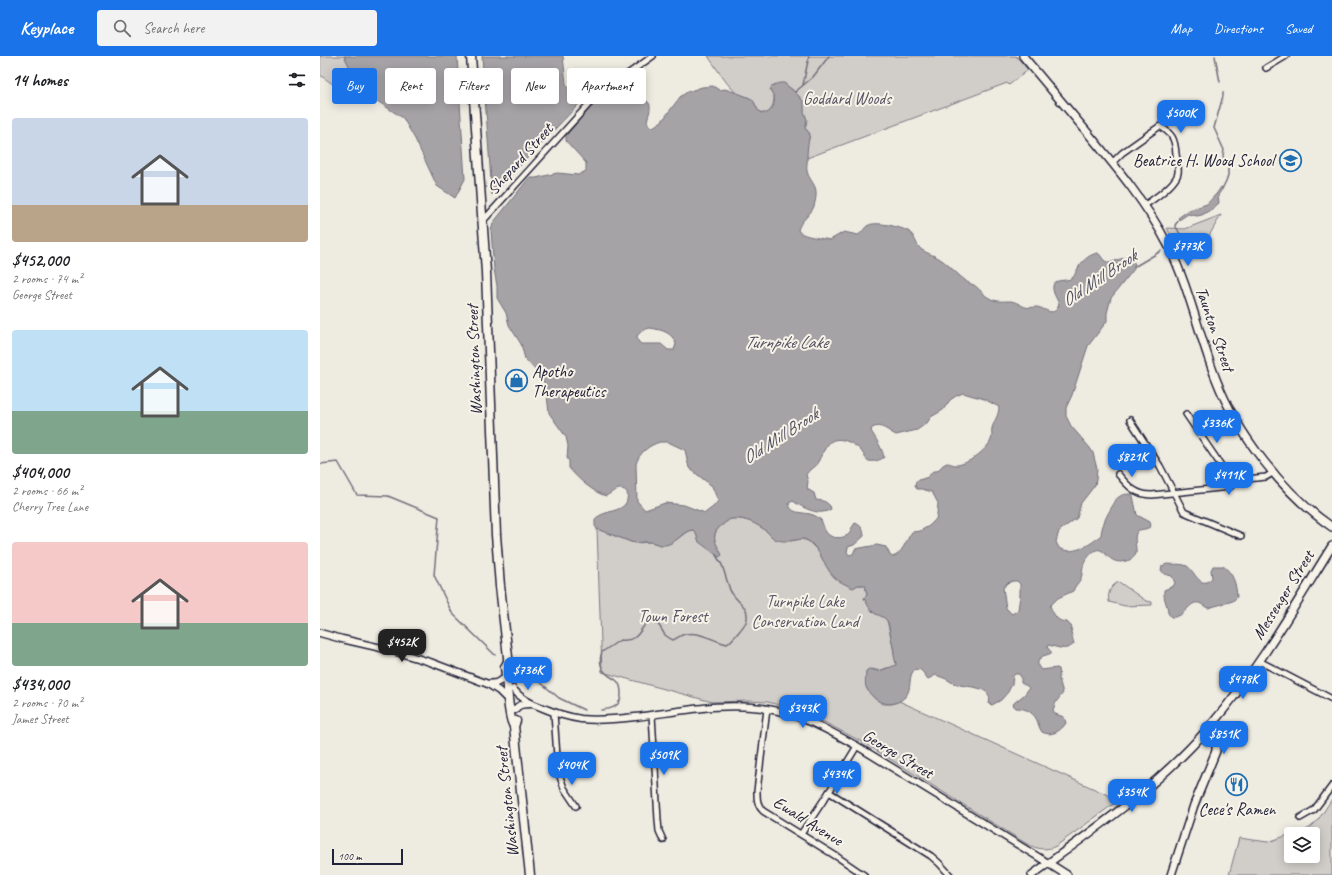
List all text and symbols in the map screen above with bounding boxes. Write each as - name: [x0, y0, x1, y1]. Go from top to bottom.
- search box: [97, 10, 377, 46]
- text: Keyplace: [20, 16, 73, 40]
- icon: search: [111, 17, 133, 39]
- text: Search here: [143, 19, 204, 38]
- text: Map: [1171, 20, 1192, 37]
- text: Directions: [1214, 20, 1263, 37]
- text: Saved: [1285, 20, 1312, 37]
- chip: Buy: [332, 68, 377, 104]
- chip: Rent: [385, 68, 436, 104]
- chip: Filters: [444, 68, 503, 104]
- chip: New: [511, 68, 559, 104]
- chip: Apartment: [567, 68, 646, 104]
- icon: filters: [286, 69, 308, 91]
- text: 14 homes: [12, 70, 68, 91]
- park label: Goddard Woods: [803, 88, 893, 109]
- pin: $500K: [1153, 100, 1209, 134]
- text: $500K: [1166, 105, 1196, 121]
- street label: Shepard Street: [482, 117, 559, 199]
- icon: home: [124, 144, 196, 216]
- school or university icon: Beatrice H. Wood School: [1277, 147, 1303, 173]
- place label: Beatrice H. Wood School: [1133, 150, 1277, 171]
- pin: $773K: [1160, 233, 1216, 267]
- text: $773K: [1173, 238, 1203, 254]
- water label: Old Mill Brook: [1057, 243, 1144, 311]
- text: $452,000: [12, 250, 69, 271]
- text: 2 rooms · 74 m²: [12, 271, 82, 287]
- street label: Taunton Street: [1191, 284, 1240, 376]
- text: George Street: [12, 287, 72, 303]
- street label: Washington Street: [461, 302, 486, 416]
- water label: Turnpike Lake: [745, 331, 831, 353]
- icon: home: [124, 356, 196, 428]
- place label: Apotho Therapeutics: [532, 361, 607, 402]
- shop icon: Apotho Therapeutics: [503, 368, 529, 394]
- water label: Old Mill Brook: [738, 402, 825, 469]
- pin: $336K: [1189, 410, 1245, 444]
- text: $336K: [1202, 415, 1232, 431]
- pin: $821K: [1104, 444, 1160, 478]
- text: $821K: [1117, 449, 1147, 465]
- text: $404,000: [12, 462, 69, 483]
- pin: $411K: [1201, 462, 1257, 496]
- text: $411K: [1214, 467, 1244, 483]
- text: 2 rooms · 66 m²: [12, 483, 82, 499]
- text: Cherry Tree Lane: [12, 499, 88, 515]
- street label: Messenger Street: [1247, 545, 1320, 643]
- icon: home: [124, 568, 196, 640]
- park label: Turnpike Lake Conservation Land: [752, 591, 862, 632]
- park label: Town Forest: [638, 606, 710, 627]
- pin: $452K: [374, 629, 430, 663]
- text: $452K: [387, 634, 417, 650]
- pin: $736K: [500, 657, 556, 691]
- text: $736K: [513, 662, 543, 678]
- pin: $478K: [1215, 666, 1271, 700]
- text: $478K: [1228, 671, 1258, 687]
- text: $434,000: [12, 674, 69, 695]
- text: 2 rooms · 70 m²: [12, 695, 82, 711]
- pin: $343K: [775, 695, 831, 729]
- text: $343K: [788, 700, 818, 716]
- text: James Street: [12, 711, 69, 727]
- pin: $851K: [1196, 721, 1252, 755]
- street label: George Street: [859, 725, 939, 784]
- text: $851K: [1209, 726, 1239, 742]
- pin: $509K: [636, 742, 692, 776]
- street label: Washington Street: [491, 744, 523, 858]
- text: $509K: [649, 747, 679, 763]
- pin: $404K: [544, 752, 600, 786]
- text: $404K: [557, 757, 587, 773]
- pin: $434K: [809, 761, 865, 795]
- text: $434K: [822, 766, 852, 782]
- restaurant icon: Cece's Ramen: [1224, 772, 1250, 798]
- pin: $354K: [1104, 779, 1160, 813]
- text: $354K: [1117, 784, 1147, 800]
- street label: Ewald Avenue: [769, 791, 848, 851]
- place label: Cece's Ramen: [1199, 799, 1277, 820]
- map controls: [1284, 827, 1320, 863]
- button: layers: [1284, 827, 1320, 863]
- scale bar: [332, 847, 403, 866]
- text: 100 m: [338, 849, 362, 863]

